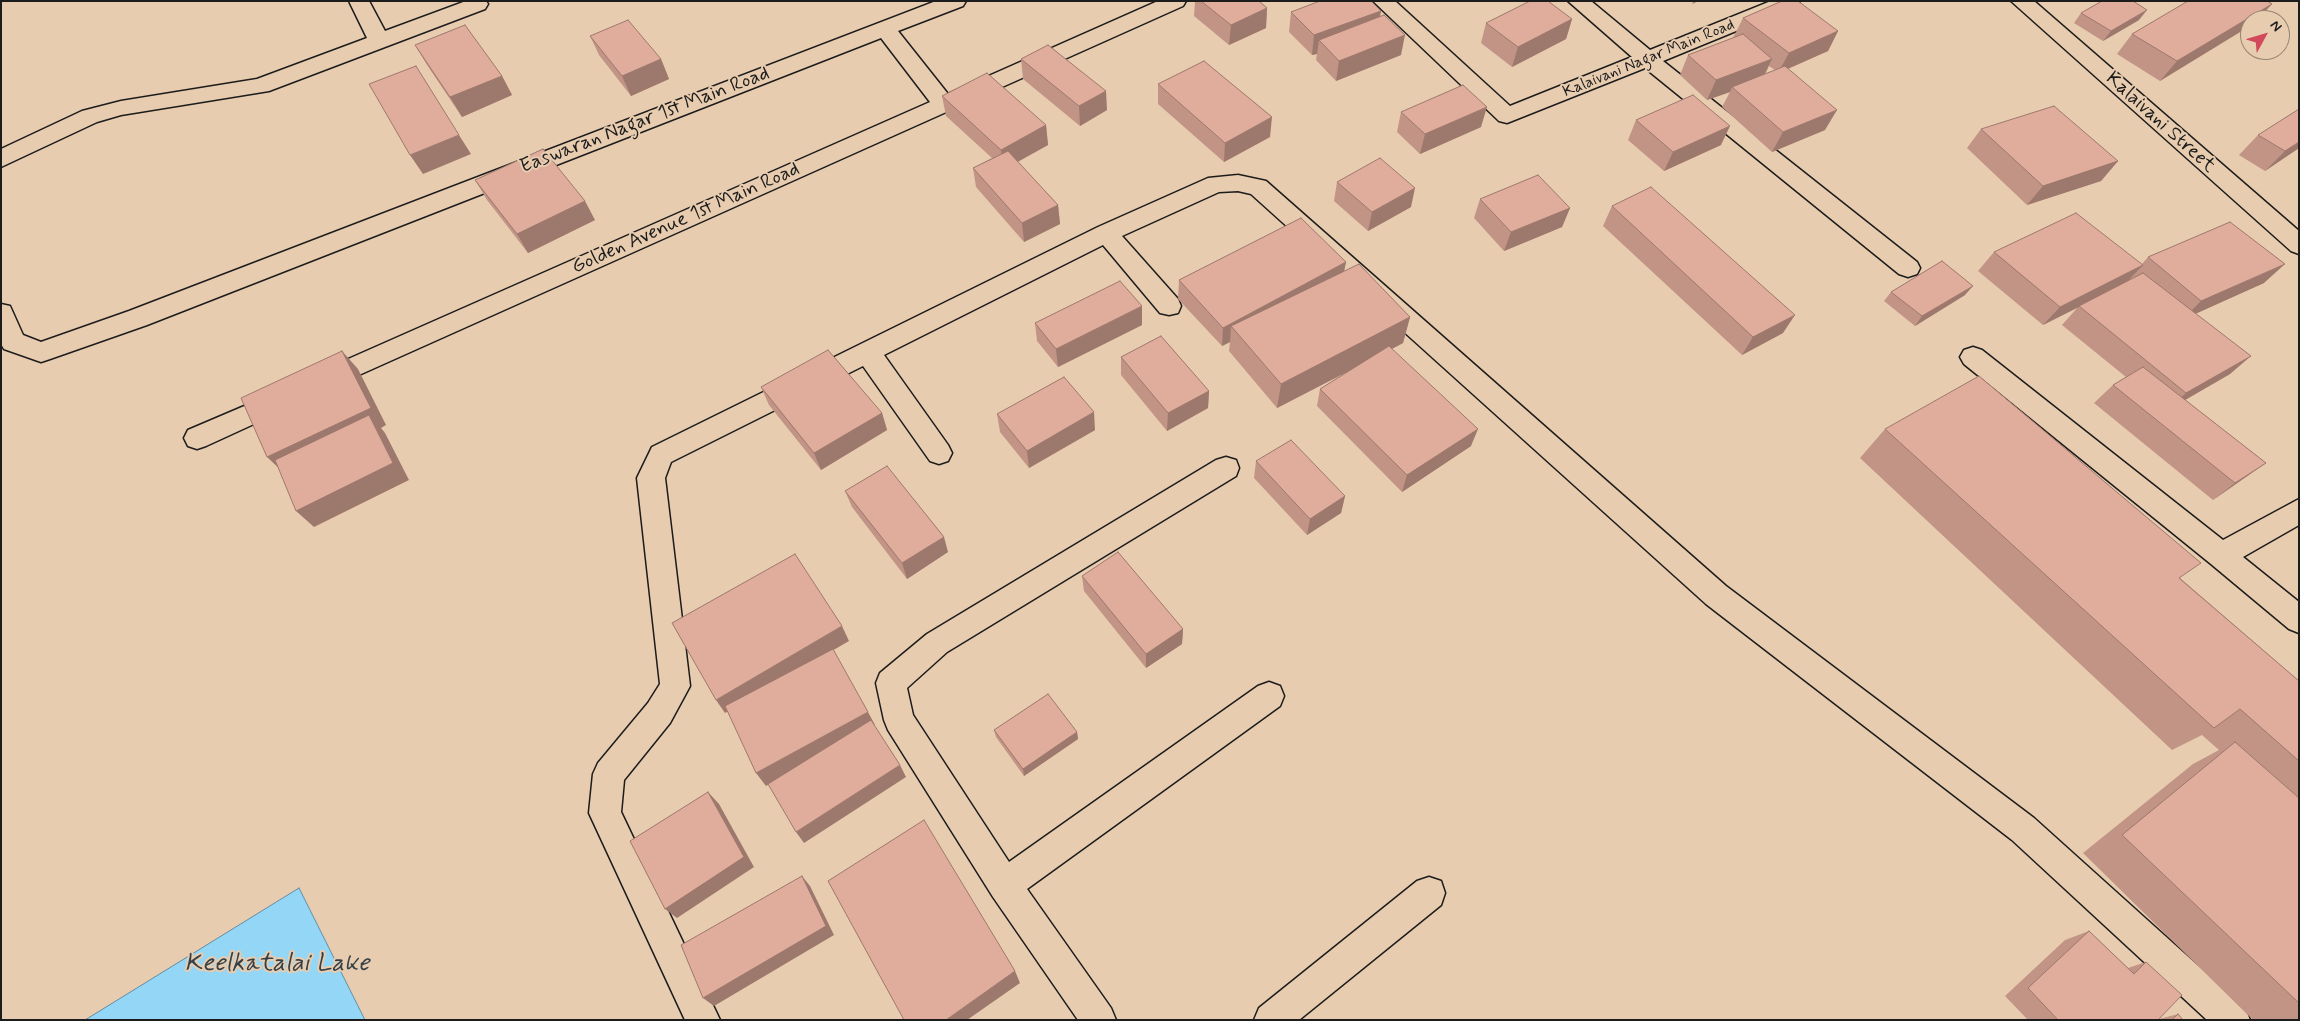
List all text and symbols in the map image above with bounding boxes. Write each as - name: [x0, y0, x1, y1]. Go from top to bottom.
- north arrow: [2240, 10, 2290, 60]
- street label: Kalaivani Nagar Main Road: [1560, 16, 1738, 102]
- text: N: [2266, 17, 2286, 35]
- street label: Easwaran Nagar 1st Main Road: [517, 62, 773, 180]
- street label: Kalaivani Street: [2100, 67, 2220, 179]
- street label: Golden Avenue 1st Main Road: [568, 158, 804, 280]
- water label: Keelkatalai Lake: [184, 950, 370, 980]

